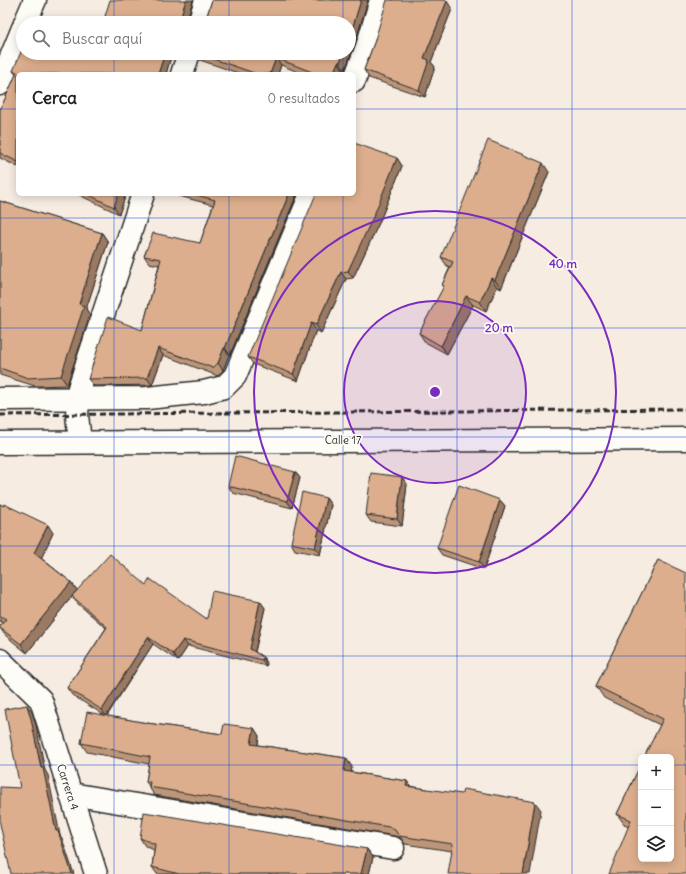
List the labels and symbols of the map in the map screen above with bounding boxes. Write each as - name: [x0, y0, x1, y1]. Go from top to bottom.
- text: 40 m: [549, 256, 578, 271]
- text: 20 m: [485, 320, 513, 335]
- centre of rings: [428, 385, 442, 399]
- street label: Calle 17: [325, 433, 362, 447]
- street label: Carrera 4: [54, 762, 82, 812]

